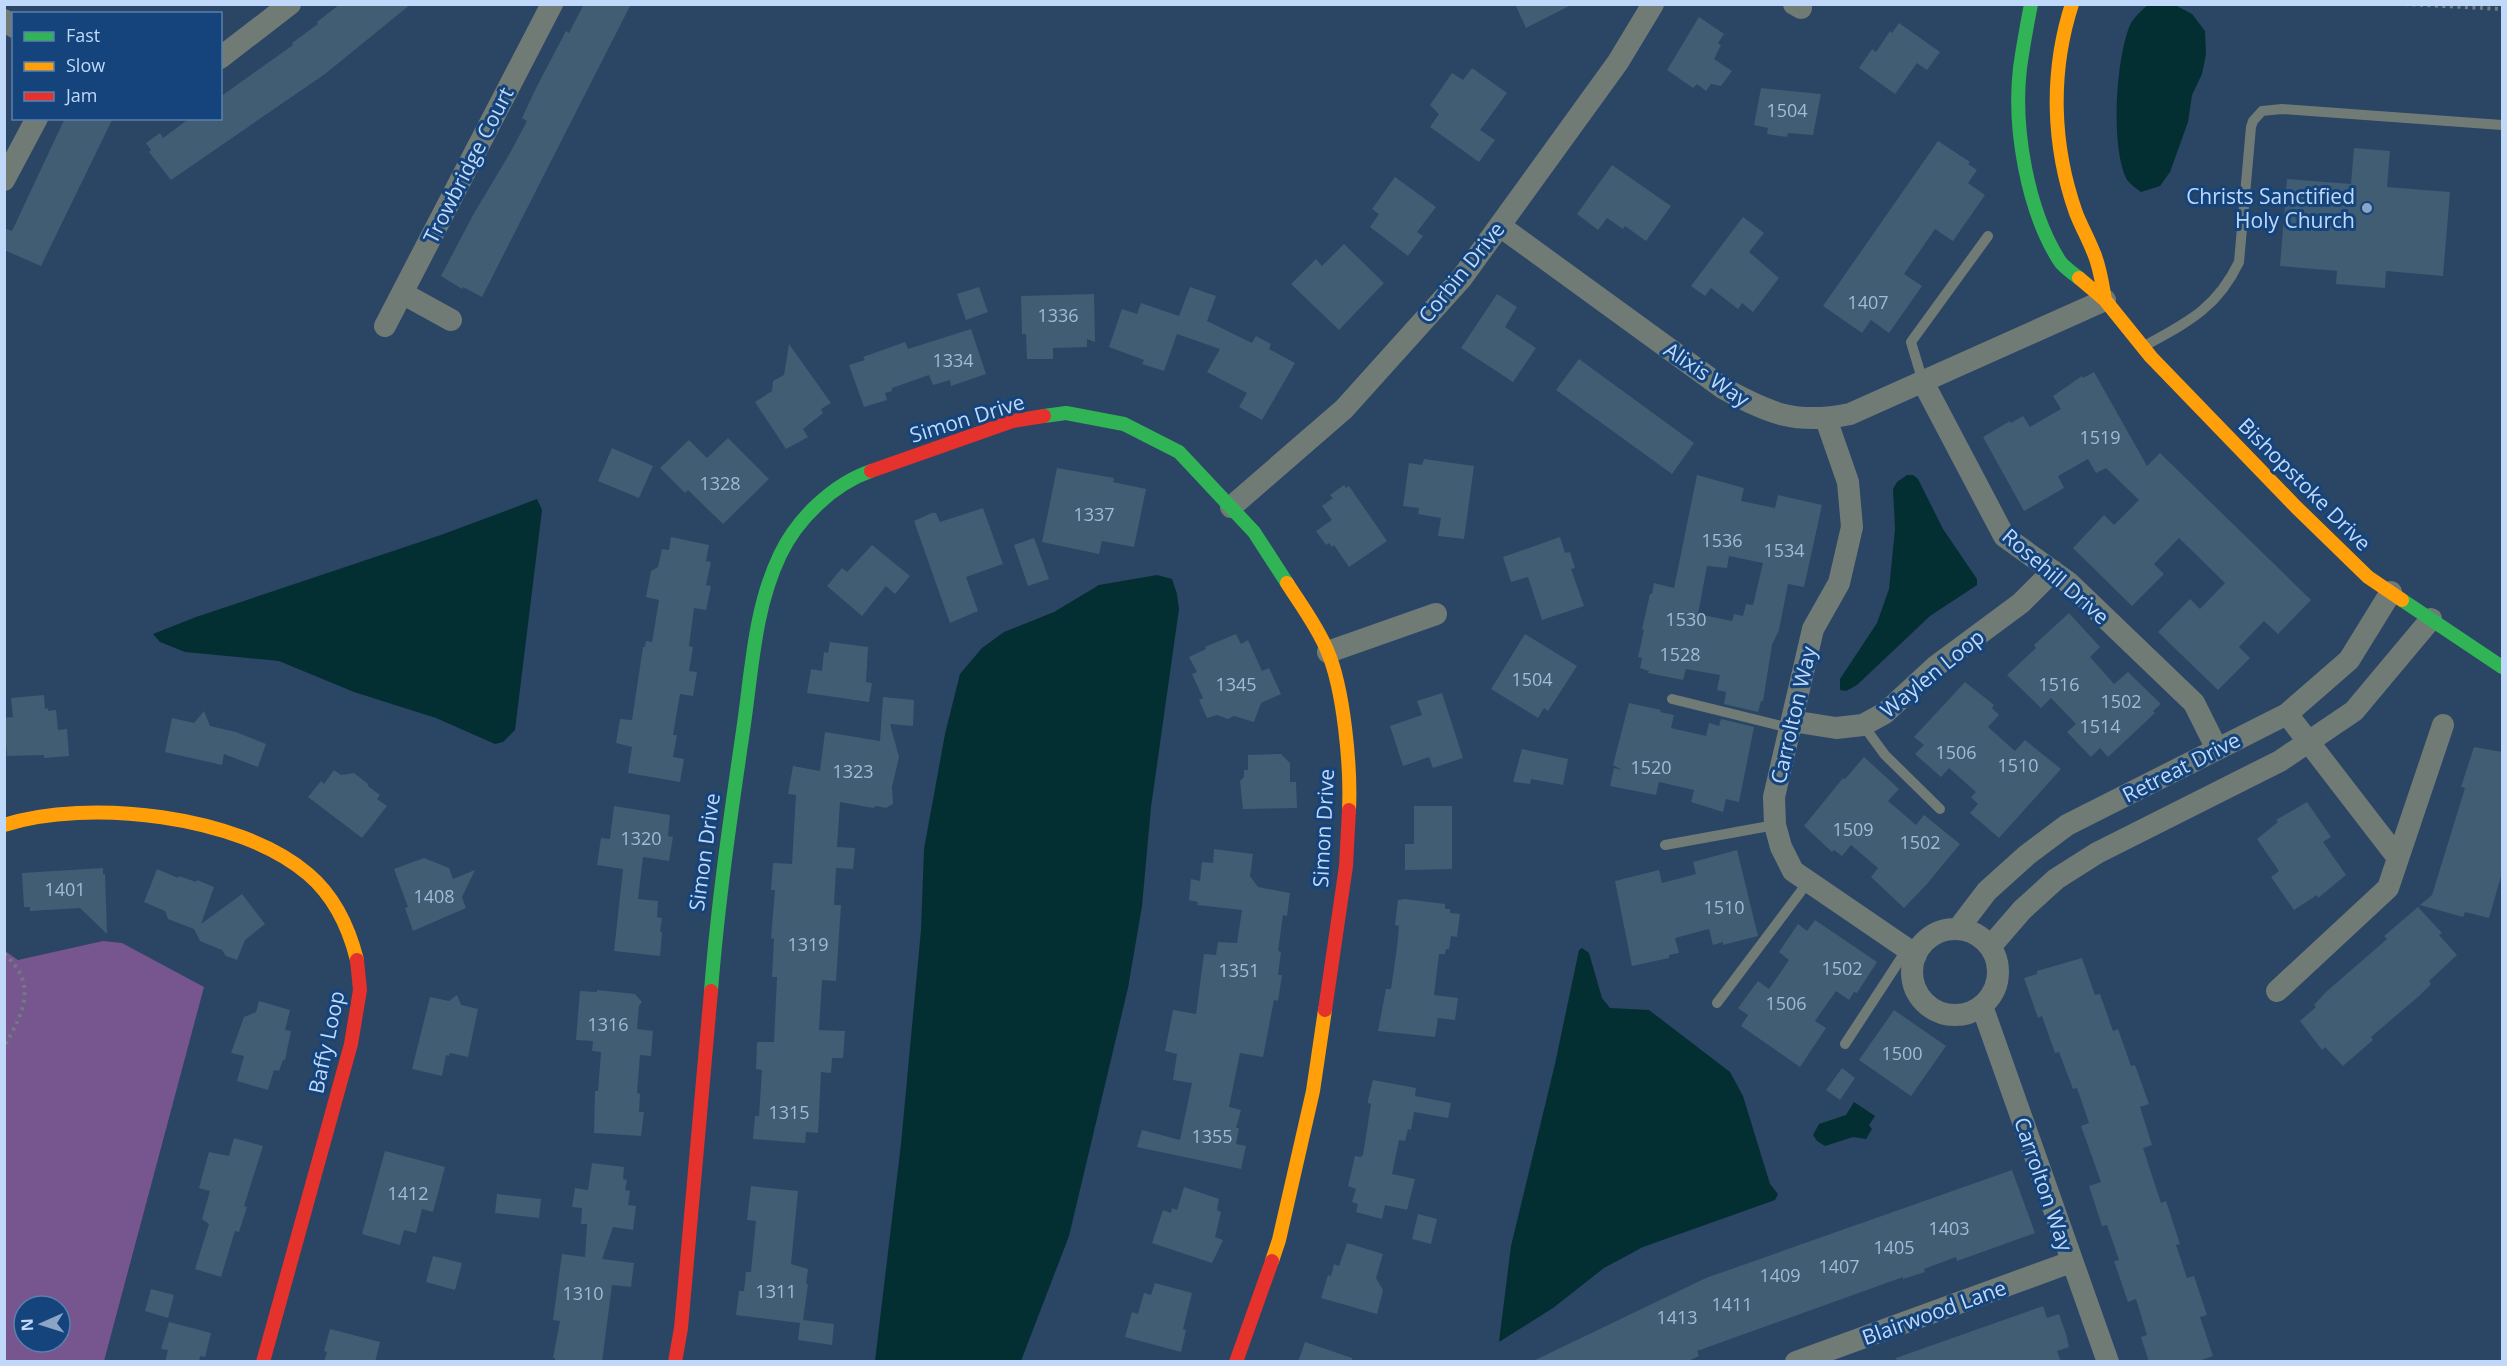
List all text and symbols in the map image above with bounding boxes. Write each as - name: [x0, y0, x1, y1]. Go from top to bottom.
- legend: [12, 12, 222, 120]
- text: Fast: [66, 23, 100, 47]
- text: Slow: [66, 53, 105, 77]
- street label: Trowbridge Court: [416, 82, 520, 248]
- text: Jam: [64, 83, 98, 107]
- house number: 1504: [1766, 98, 1808, 122]
- place label: Christs Sanctified Holy Church: [2186, 182, 2355, 234]
- marker: Christs Sanctified Holy Church: [2360, 201, 2374, 215]
- street label: Corbin Drive: [1412, 216, 1510, 328]
- house number: 1407: [1847, 290, 1889, 314]
- house number: 1336: [1037, 303, 1079, 327]
- street label: Alixis Way: [1659, 335, 1756, 413]
- house number: 1334: [932, 348, 974, 372]
- street label: Simon Drive: [906, 387, 1028, 449]
- street label: Bishopstoke Drive: [2233, 412, 2377, 556]
- house number: 1519: [2079, 425, 2121, 449]
- house number: 1328: [699, 471, 741, 495]
- house number: 1337: [1073, 502, 1115, 526]
- street label: Rosehill Drive: [1997, 522, 2115, 630]
- house number: 1536: [1701, 528, 1743, 552]
- house number: 1534: [1763, 538, 1805, 562]
- house number: 1530: [1665, 607, 1707, 631]
- street label: Waylen Loop: [1874, 622, 1990, 724]
- house number: 1528: [1659, 642, 1701, 666]
- street label: Carrolton Way: [1764, 643, 1822, 786]
- house number: 1504: [1511, 667, 1553, 691]
- house number: 1345: [1215, 672, 1257, 696]
- house number: 1516: [2038, 672, 2080, 696]
- house number: 1502: [2100, 689, 2142, 713]
- house number: 1514: [2079, 714, 2121, 738]
- street label: Retreat Drive: [2117, 725, 2245, 809]
- house number: 1506: [1935, 740, 1977, 764]
- house number: 1510: [1997, 753, 2039, 777]
- house number: 1520: [1630, 755, 1672, 779]
- house number: 1323: [832, 759, 874, 783]
- street label: Simon Drive: [1306, 768, 1340, 888]
- street label: Simon Drive: [682, 791, 726, 913]
- house number: 1509: [1832, 817, 1874, 841]
- house number: 1320: [620, 826, 662, 850]
- house number: 1502: [1899, 830, 1941, 854]
- house number: 1401: [44, 877, 86, 901]
- house number: 1408: [413, 884, 455, 908]
- house number: 1510: [1703, 895, 1745, 919]
- house number: 1319: [787, 932, 829, 956]
- house number: 1502: [1821, 956, 1863, 980]
- house number: 1351: [1218, 958, 1260, 982]
- street label: Baffy Loop: [301, 988, 351, 1096]
- house number: 1506: [1765, 991, 1807, 1015]
- house number: 1316: [587, 1012, 629, 1036]
- house number: 1500: [1881, 1041, 1923, 1065]
- house number: 1315: [768, 1100, 810, 1124]
- street label: Carrolton Way: [2008, 1113, 2080, 1255]
- house number: 1355: [1191, 1124, 1233, 1148]
- house number: 1412: [387, 1181, 429, 1205]
- house number: 1403: [1928, 1216, 1970, 1240]
- house number: 1405: [1873, 1235, 1915, 1259]
- house number: 1407: [1818, 1254, 1860, 1278]
- house number: 1409: [1759, 1263, 1801, 1287]
- street label: Blairwood Lane: [1858, 1273, 2010, 1351]
- house number: 1311: [755, 1279, 797, 1303]
- house number: 1310: [562, 1281, 604, 1305]
- house number: 1411: [1711, 1292, 1753, 1316]
- north arrow: [12, 1294, 72, 1354]
- house number: 1413: [1656, 1305, 1698, 1329]
- text: N: [16, 1318, 38, 1332]

